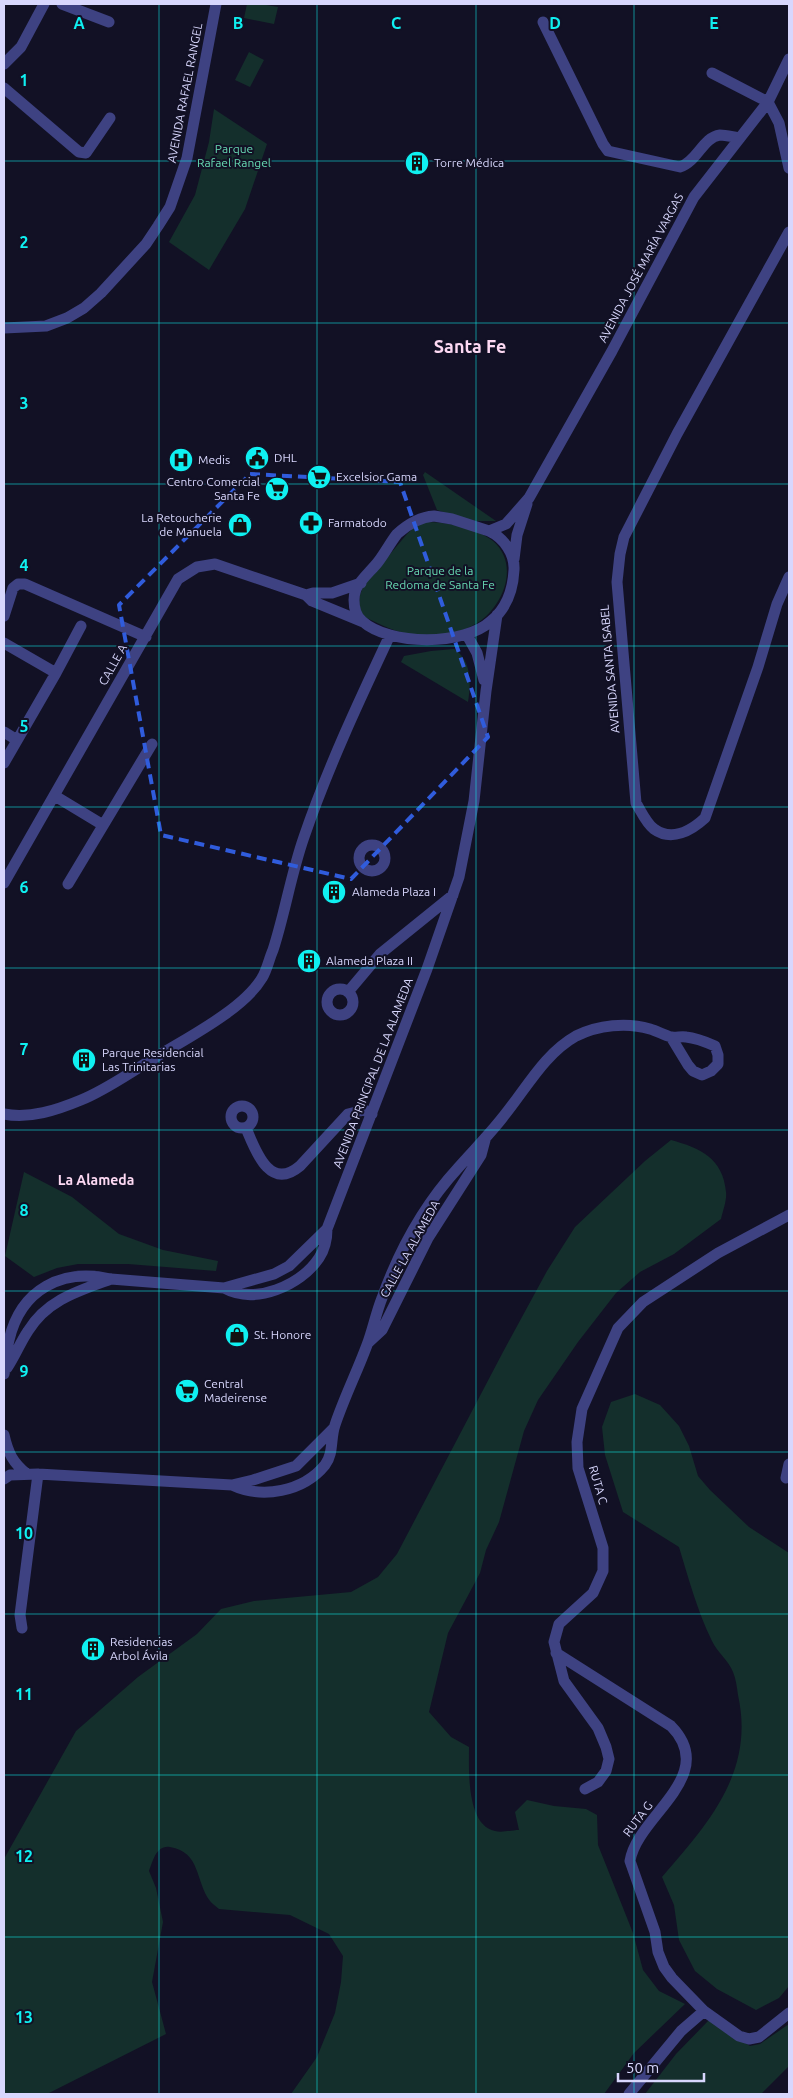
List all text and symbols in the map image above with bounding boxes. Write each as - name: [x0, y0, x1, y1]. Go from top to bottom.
- text: A: [73, 14, 85, 32]
- text: B: [233, 14, 243, 32]
- text: C: [391, 14, 401, 32]
- text: D: [549, 14, 561, 32]
- text: E: [709, 14, 719, 32]
- street label: AVENIDA RAFAEL RANGEL: [165, 22, 204, 164]
- text: 1: [19, 71, 29, 89]
- park label: Parque Rafael Rangel: [197, 142, 271, 169]
- building icon: Torre Médica: [404, 150, 430, 176]
- place label: Torre Médica: [434, 156, 504, 169]
- street label: AVENIDA JOSÉ MARÍA VARGAS: [596, 191, 685, 344]
- text: 2: [19, 233, 29, 251]
- district label: Santa Fe: [434, 336, 506, 356]
- text: 3: [19, 394, 29, 412]
- public building icon: DHL: [244, 445, 270, 471]
- hospital icon: Medis: [168, 447, 194, 473]
- place label: DHL: [274, 451, 297, 464]
- place label: Medis: [198, 453, 230, 466]
- supermarket icon: Excelsior Gama: [306, 464, 332, 490]
- place label: Excelsior Gama: [336, 470, 417, 483]
- place label: Centro Comercial Santa Fe: [166, 475, 260, 502]
- supermarket icon: Centro Comercial Santa Fe: [264, 476, 290, 502]
- pharmacy icon: Farmatodo: [298, 510, 324, 536]
- place label: La Retoucherie de Manuela: [141, 511, 222, 538]
- shop icon: La Retoucherie de Manuela: [227, 512, 253, 538]
- place label: Farmatodo: [328, 516, 387, 529]
- text: 4: [19, 556, 29, 574]
- park label: Parque de la Redoma de Santa Fe: [385, 564, 495, 591]
- street label: AVENIDA SANTA ISABEL: [597, 604, 622, 734]
- street label: CALLE A: [96, 642, 129, 688]
- text: 5: [19, 717, 29, 735]
- text: 6: [19, 878, 29, 896]
- building icon: Alameda Plaza I: [321, 879, 347, 905]
- place label: Alameda Plaza I: [352, 885, 436, 898]
- building icon: Alameda Plaza II: [296, 948, 322, 974]
- place label: Alameda Plaza II: [326, 954, 413, 967]
- street label: AVENIDA PRINCIPAL DE LA ALAMEDA: [330, 976, 415, 1170]
- text: 7: [19, 1040, 29, 1058]
- place label: Parque Residencial Las Trinitarias: [102, 1046, 204, 1073]
- building icon: Parque Residencial Las Trinitarias: [71, 1047, 97, 1073]
- district label: La Alameda: [58, 1172, 134, 1188]
- street label: CALLE LA ALAMEDA: [377, 1198, 442, 1300]
- text: 8: [19, 1201, 29, 1219]
- shop icon: St. Honore: [224, 1322, 250, 1348]
- place label: St. Honore: [254, 1328, 311, 1341]
- text: 9: [19, 1362, 29, 1380]
- place label: Central Madeirense: [204, 1377, 267, 1404]
- supermarket icon: Central Madeirense: [174, 1378, 200, 1404]
- street label: RUTA C: [587, 1464, 610, 1506]
- text: 10: [15, 1524, 33, 1542]
- place label: Residencias Arbol Ávila: [110, 1635, 173, 1662]
- building icon: Residencias Arbol Ávila: [80, 1636, 106, 1662]
- text: 11: [15, 1685, 33, 1703]
- street label: RUTA G: [620, 1799, 655, 1839]
- text: 12: [15, 1847, 33, 1865]
- text: 13: [15, 2008, 33, 2026]
- scale bar: [618, 2050, 704, 2082]
- text: 50 m: [626, 2059, 659, 2076]

